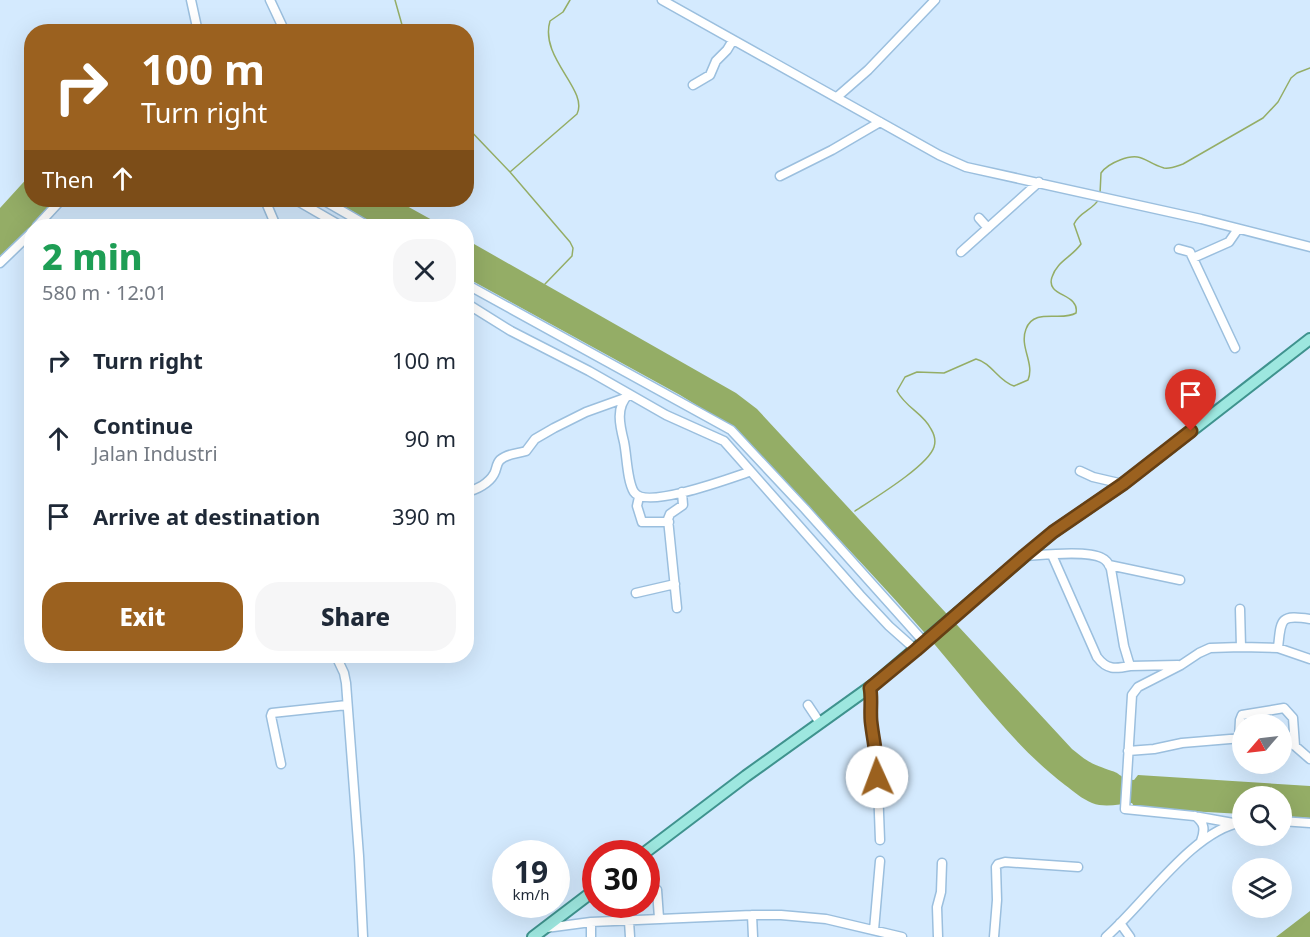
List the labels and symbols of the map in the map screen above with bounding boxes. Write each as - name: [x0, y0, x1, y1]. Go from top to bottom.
- pin: [1165, 369, 1216, 431]
- north arrow: [1232, 714, 1292, 774]
- position arrow: [845, 745, 909, 809]
- speed limit sign: 30: [582, 840, 660, 918]

